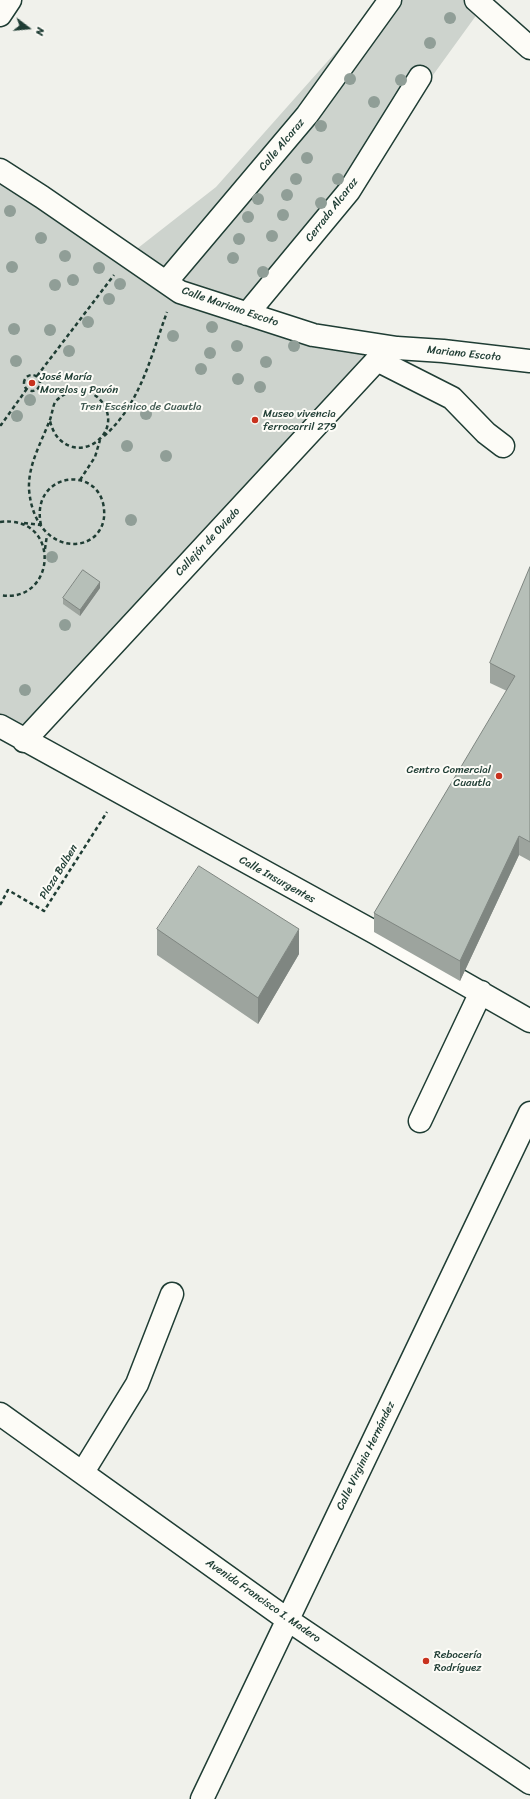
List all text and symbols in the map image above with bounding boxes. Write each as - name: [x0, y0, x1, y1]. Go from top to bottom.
- north arrow: [8, 8, 48, 48]
- text: N: [30, 25, 50, 38]
- street label: Calle Alcaraz: [256, 116, 308, 174]
- street label: Cerrada Alcaraz: [303, 175, 361, 245]
- street label: Calle Mariano Escoto: [180, 284, 280, 330]
- street label: Mariano Escoto: [426, 344, 502, 364]
- place label: José María Morelos y Pavón: [40, 370, 118, 396]
- marker: José María Morelos y Pavón: [27, 378, 37, 388]
- park label: Tren Escénico de Cuautla: [80, 400, 202, 414]
- place label: Museo vivencia ferrocarril 279: [263, 407, 337, 433]
- marker: Museo vivencia ferrocarril 279: [250, 415, 260, 425]
- street label: Callejón de Oviedo: [173, 505, 243, 579]
- place label: Centro Comercial Cuautla: [407, 763, 491, 789]
- marker: Centro Comercial Cuautla: [494, 771, 504, 781]
- street label: Plaza Balben: [37, 842, 81, 902]
- street label: Calle Insurgentes: [237, 854, 317, 906]
- street label: Calle Virginia Hernández: [334, 1400, 398, 1512]
- street label: Avenida Francisco I. Madero: [203, 1556, 323, 1646]
- place label: Rebocería Rodríguez: [434, 1648, 482, 1674]
- marker: Rebocería Rodríguez: [421, 1656, 431, 1666]

